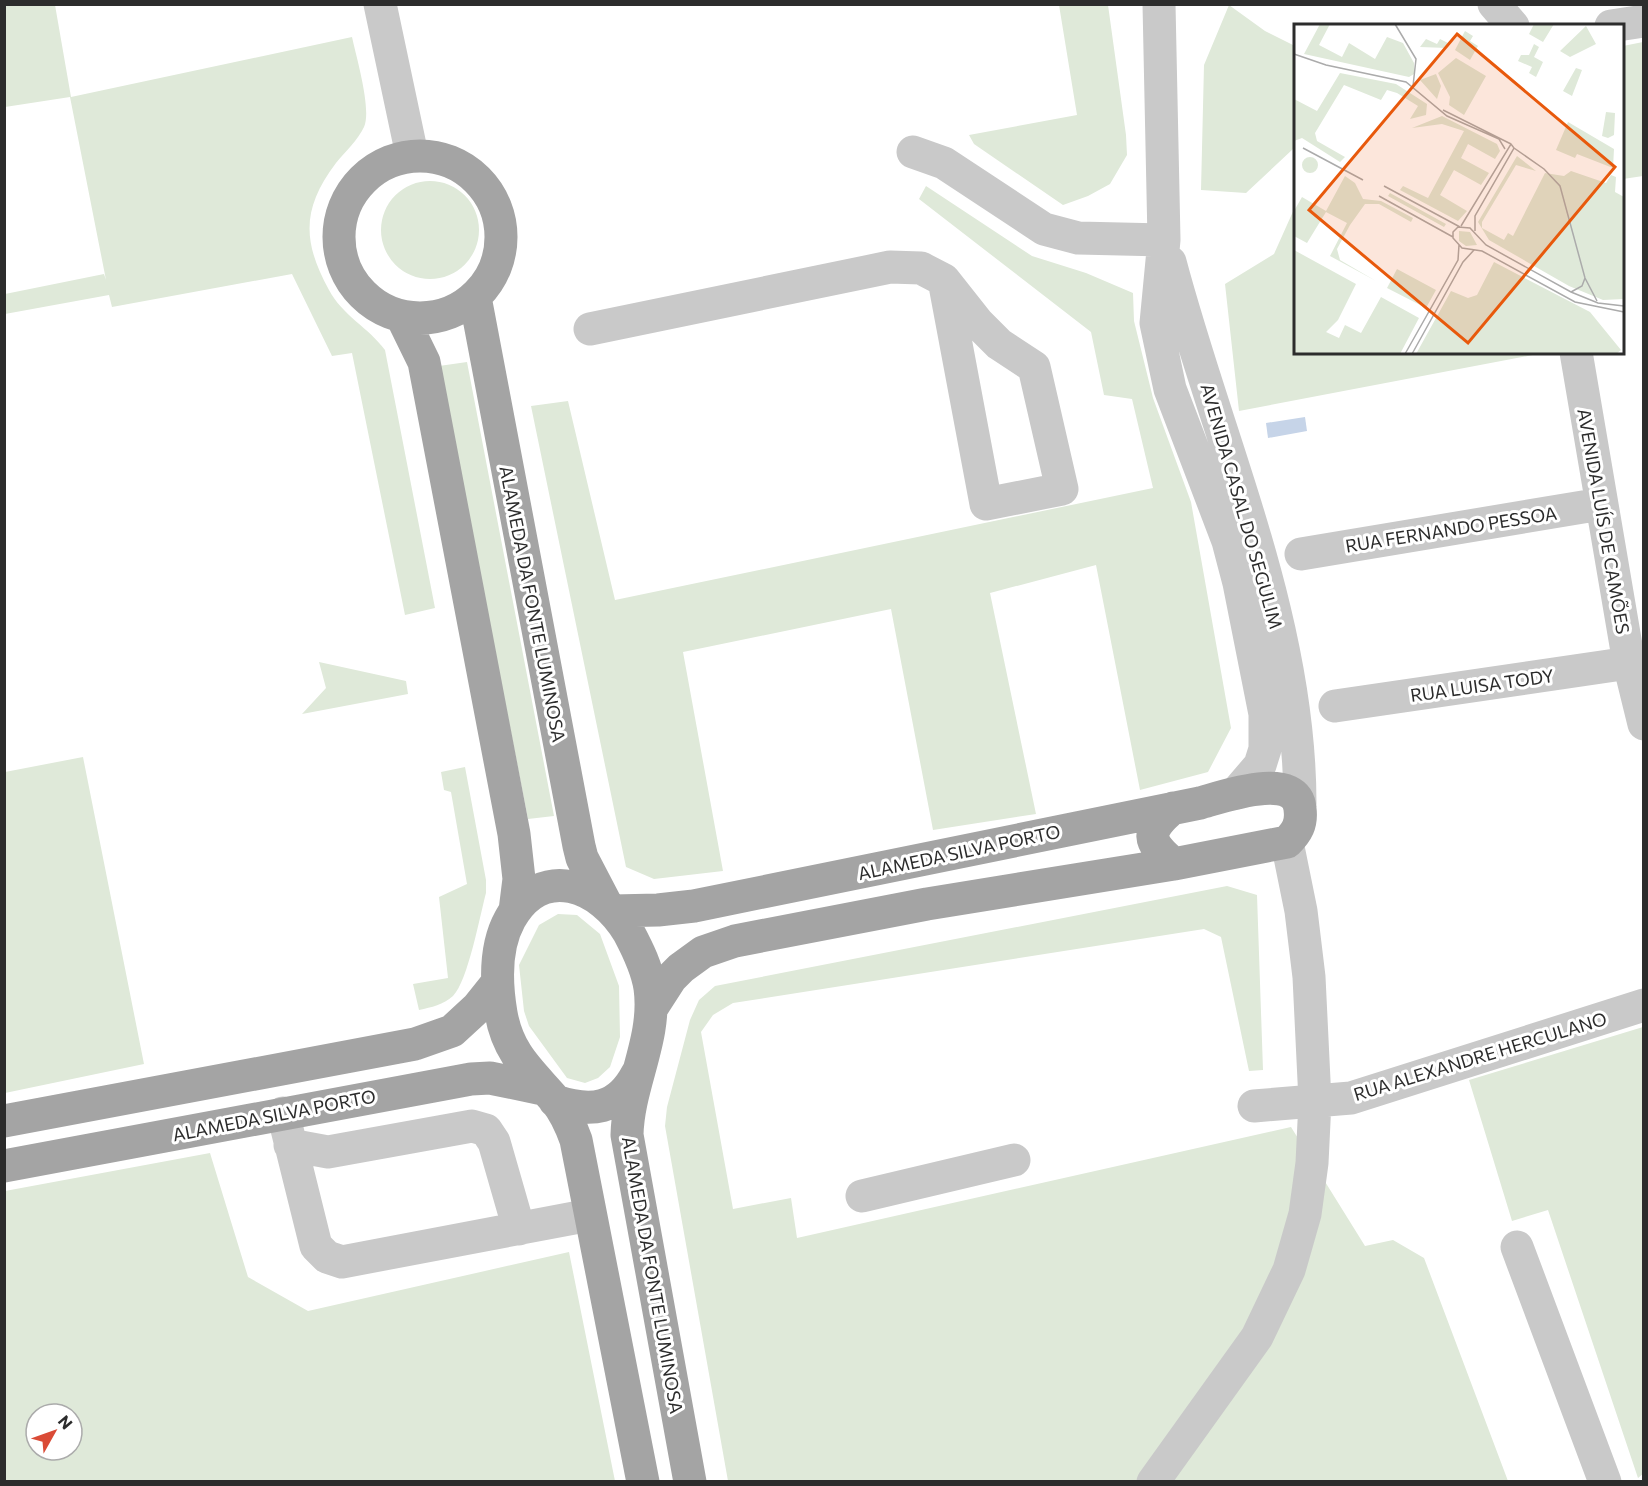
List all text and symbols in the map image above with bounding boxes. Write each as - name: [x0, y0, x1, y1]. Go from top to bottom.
- inset map: [1294, 24, 1624, 354]
- street label: AVENIDA CASAL DO SEGULIM: [1196, 381, 1288, 631]
- street label: AVENIDA LUÍS DE CAMÕES: [1573, 407, 1635, 635]
- street label: ALAMEDA DA FONTE LUMINOSA: [495, 464, 571, 744]
- street label: RUA FERNANDO PESSOA: [1344, 501, 1558, 557]
- street label: RUA LUISA TODY: [1409, 664, 1556, 706]
- street label: ALAMEDA SILVA PORTO: [856, 820, 1062, 884]
- street label: RUA ALEXANDRE HERCULANO: [1351, 1007, 1609, 1105]
- street label: ALAMEDA SILVA PORTO: [171, 1085, 377, 1145]
- street label: ALAMEDA DA FONTE LUMINOSA: [618, 1135, 688, 1415]
- north arrow: [24, 1402, 84, 1462]
- text: N: [55, 1411, 77, 1433]

